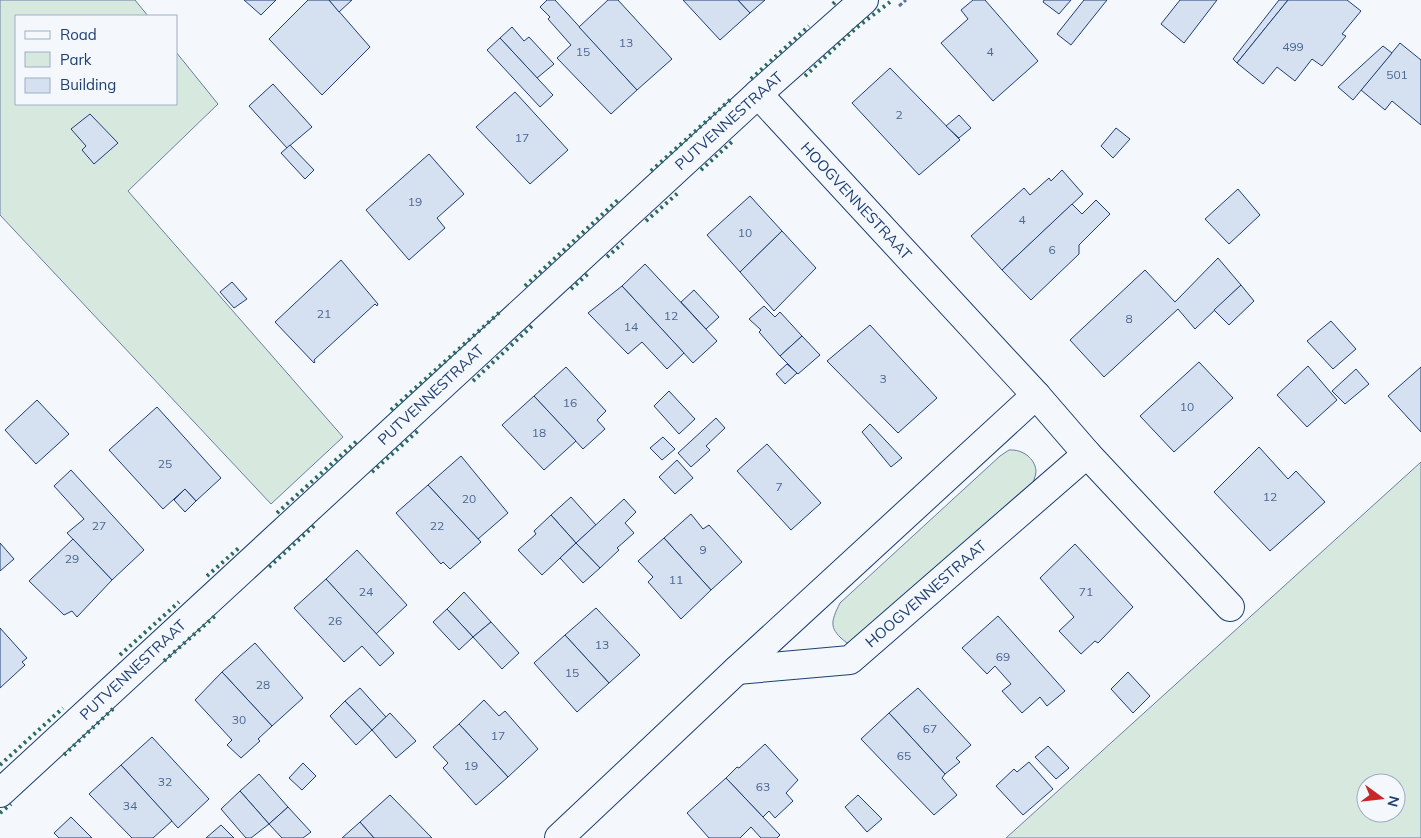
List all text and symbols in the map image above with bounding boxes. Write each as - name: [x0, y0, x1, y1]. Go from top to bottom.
- legend: [15, 15, 178, 105]
- text: Road: [60, 25, 97, 44]
- house number: 13: [619, 35, 633, 50]
- house number: 499: [1282, 39, 1304, 54]
- house number: 15: [576, 44, 590, 59]
- house number: 4: [986, 44, 994, 59]
- text: Park: [60, 50, 92, 69]
- street label: PUTVENNESTRAAT: [671, 67, 787, 174]
- house number: 501: [1386, 67, 1408, 82]
- text: Building: [60, 75, 116, 94]
- house number: 2: [895, 107, 903, 122]
- house number: 17: [515, 130, 529, 145]
- street label: HOOGVENNESTRAAT: [797, 138, 916, 264]
- house number: 19: [408, 194, 422, 209]
- house number: 4: [1018, 212, 1026, 227]
- house number: 10: [738, 225, 752, 240]
- house number: 6: [1048, 242, 1056, 257]
- house number: 21: [317, 306, 331, 321]
- house number: 12: [664, 308, 678, 323]
- house number: 8: [1125, 311, 1133, 326]
- house number: 14: [624, 319, 638, 334]
- street label: PUTVENNESTRAAT: [373, 340, 488, 449]
- house number: 3: [879, 371, 887, 386]
- house number: 16: [563, 395, 577, 410]
- house number: 10: [1180, 399, 1194, 414]
- house number: 18: [532, 425, 546, 440]
- house number: 25: [158, 456, 172, 471]
- house number: 7: [775, 479, 783, 494]
- house number: 12: [1263, 489, 1277, 504]
- house number: 20: [462, 491, 476, 506]
- house number: 27: [92, 518, 106, 533]
- house number: 22: [430, 518, 444, 533]
- street label: HOOGVENNESTRAAT: [861, 536, 990, 651]
- house number: 9: [699, 542, 707, 557]
- house number: 29: [65, 551, 79, 566]
- house number: 11: [669, 572, 683, 587]
- house number: 24: [359, 584, 373, 599]
- house number: 71: [1079, 584, 1093, 599]
- house number: 26: [328, 613, 342, 628]
- street label: PUTVENNESTRAAT: [75, 615, 190, 724]
- house number: 13: [595, 637, 609, 652]
- house number: 69: [996, 649, 1010, 664]
- house number: 15: [565, 665, 579, 680]
- house number: 28: [256, 677, 270, 692]
- house number: 30: [232, 712, 246, 727]
- house number: 67: [923, 721, 937, 736]
- house number: 17: [491, 728, 505, 743]
- house number: 65: [897, 748, 911, 763]
- house number: 19: [464, 758, 478, 773]
- north arrow: [1356, 773, 1406, 823]
- house number: 32: [158, 774, 172, 789]
- house number: 63: [756, 779, 770, 794]
- text: N: [1383, 794, 1404, 809]
- house number: 34: [123, 798, 137, 813]

